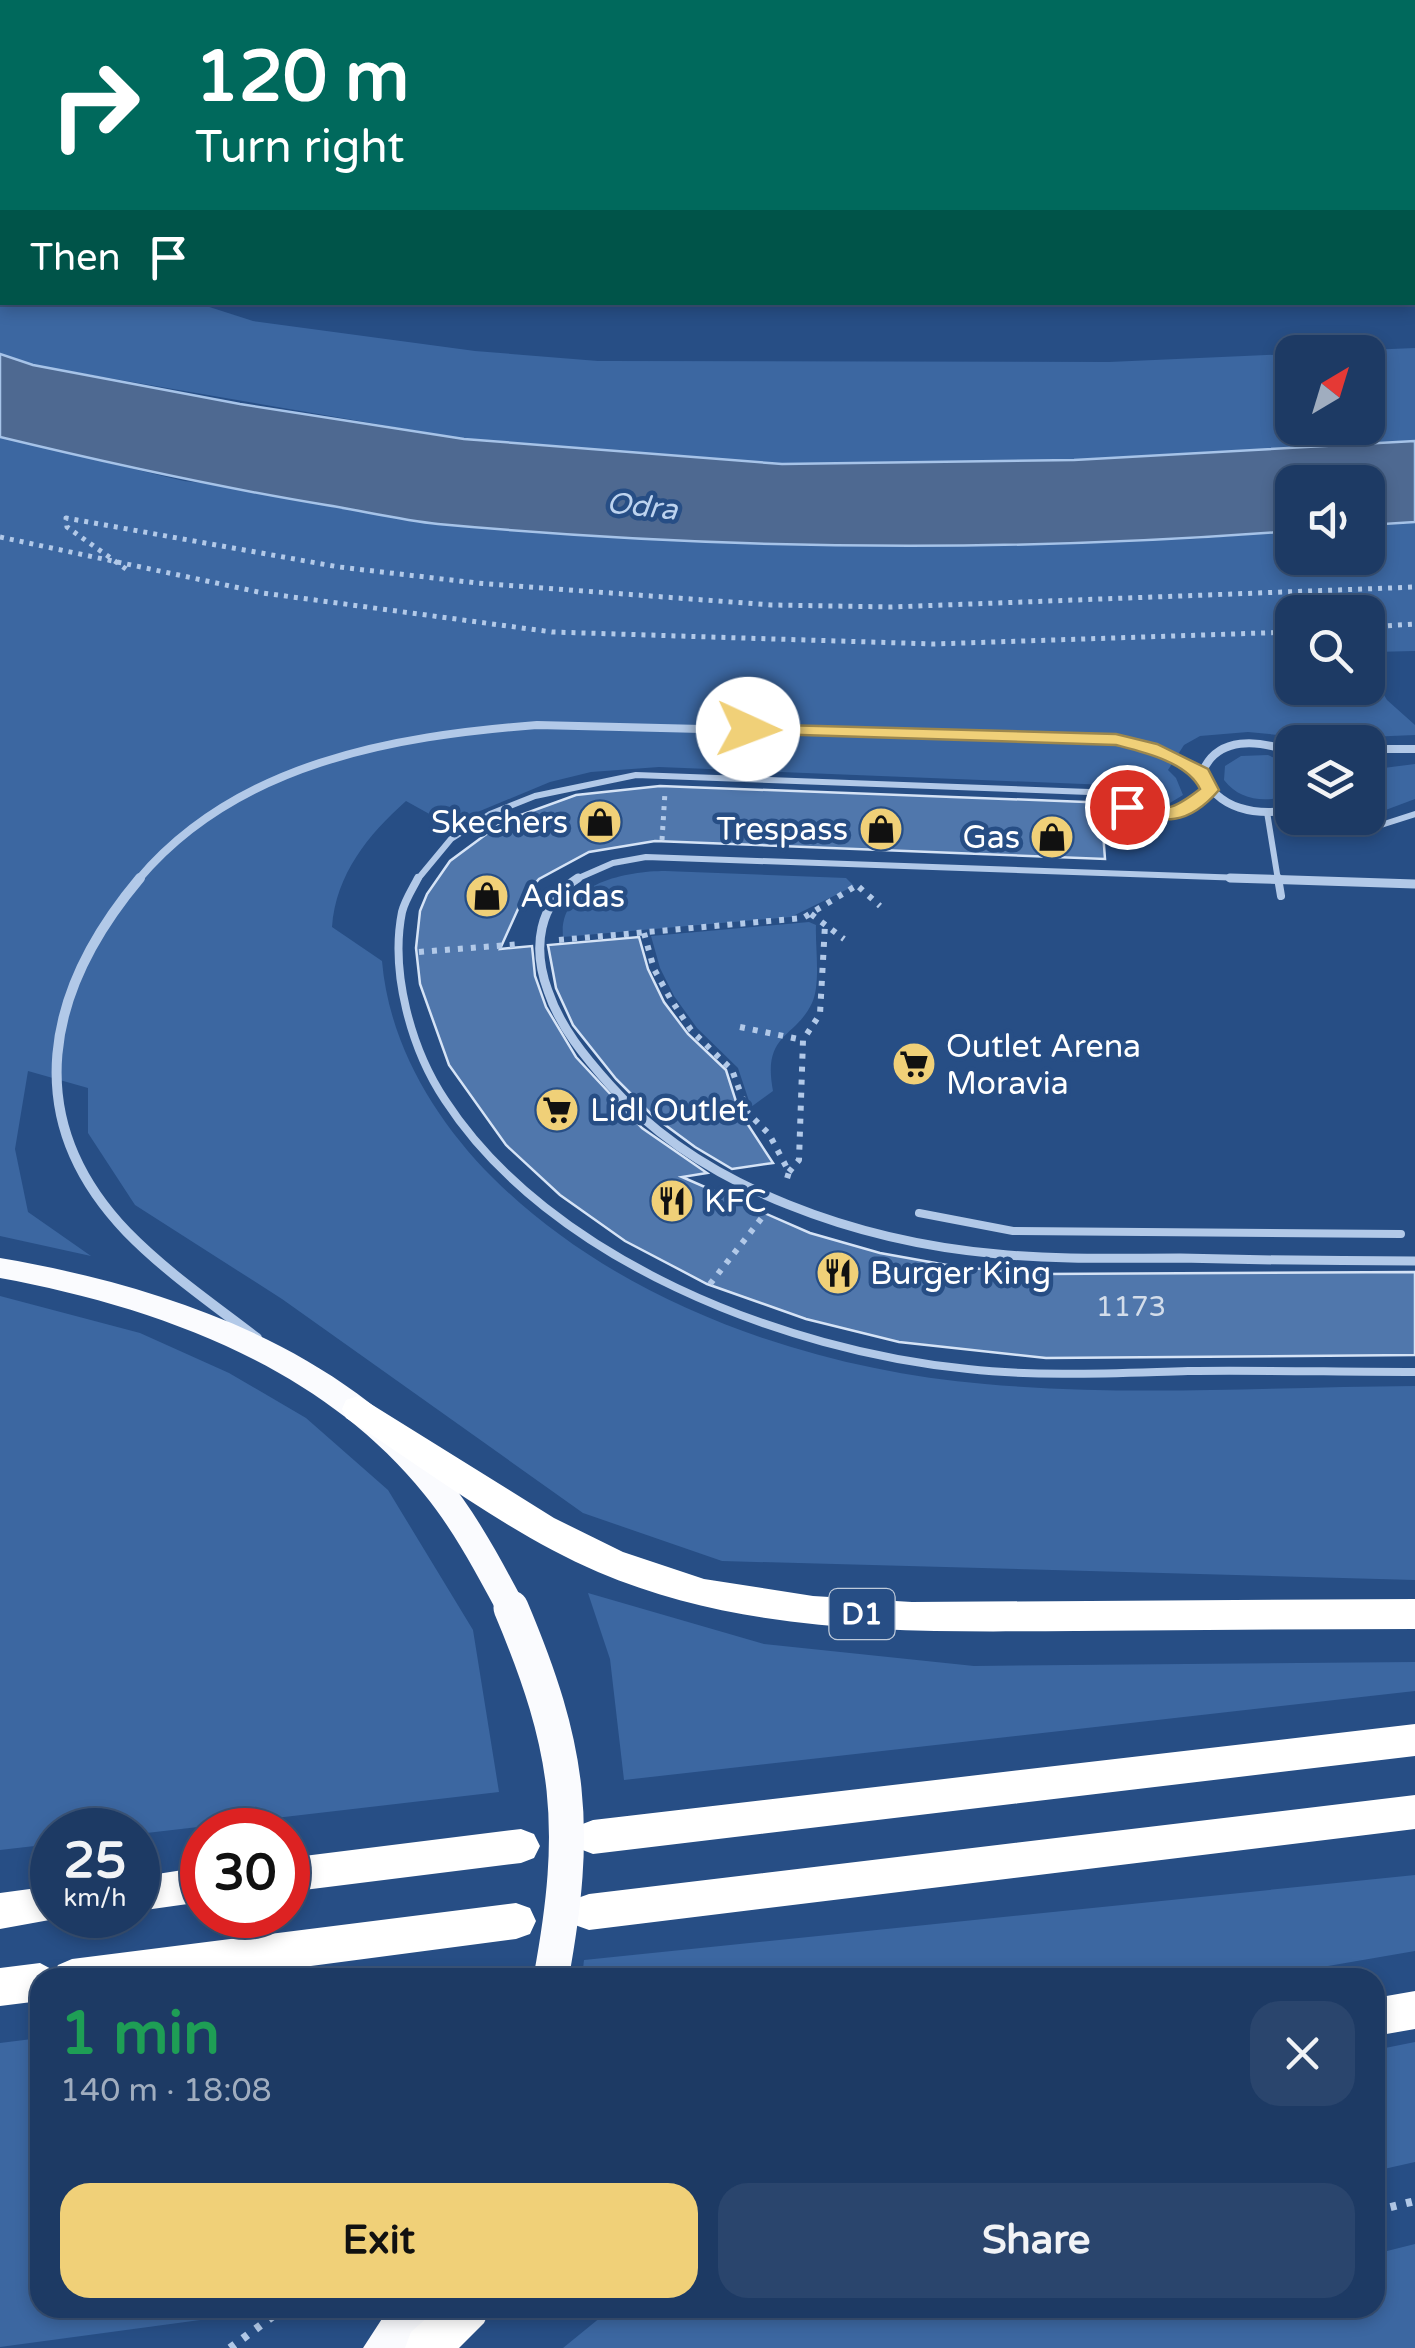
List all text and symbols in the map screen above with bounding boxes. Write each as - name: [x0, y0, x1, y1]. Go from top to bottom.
- text: 120 m: [195, 36, 409, 120]
- icon: right: [30, 40, 160, 170]
- text: Turn right: [195, 121, 404, 175]
- icon: arrive: [141, 230, 196, 285]
- text: Then: [30, 235, 121, 281]
- north arrow: [1275, 335, 1385, 445]
- map controls: [1275, 335, 1385, 835]
- button: sound: [1275, 465, 1385, 575]
- water label: Odra: [605, 484, 680, 529]
- button: search: [1275, 595, 1385, 705]
- position arrow: [696, 677, 800, 781]
- button: layers: [1275, 725, 1385, 835]
- pin: [1085, 765, 1170, 850]
- icon: arrive: [1100, 780, 1155, 835]
- shop icon: Skechers: [577, 799, 623, 845]
- place label: Skechers: [431, 804, 568, 842]
- shop icon: Trespass: [858, 806, 904, 852]
- place label: Trespass: [716, 811, 848, 849]
- shop icon: Gas: [1029, 814, 1075, 860]
- place label: Gas: [962, 819, 1020, 857]
- shop icon: Adidas: [464, 873, 510, 919]
- place label: Adidas: [520, 878, 625, 916]
- place label: Outlet Arena Moravia: [946, 1028, 1141, 1103]
- supermarket icon: Outlet Arena Moravia: [891, 1041, 937, 1087]
- supermarket icon: Lidl Outlet: [534, 1087, 580, 1133]
- place label: Lidl Outlet: [590, 1092, 749, 1130]
- restaurant icon: KFC: [649, 1178, 695, 1224]
- place label: KFC: [704, 1183, 767, 1221]
- restaurant icon: Burger King: [815, 1250, 861, 1296]
- place label: Burger King: [870, 1255, 1051, 1293]
- house number: 1173: [1096, 1290, 1166, 1324]
- road number: D1: [830, 1589, 894, 1639]
- speed limit sign: 30: [180, 1808, 310, 1938]
- text: 25: [64, 1831, 126, 1891]
- text: km/h: [64, 1883, 126, 1913]
- text: 1 min: [60, 1998, 220, 2070]
- button: close: [1250, 2001, 1355, 2106]
- text: 140 m · 18:08: [60, 2072, 272, 2110]
- button: Exit: [60, 2183, 698, 2298]
- button: Share: [718, 2183, 1355, 2298]

